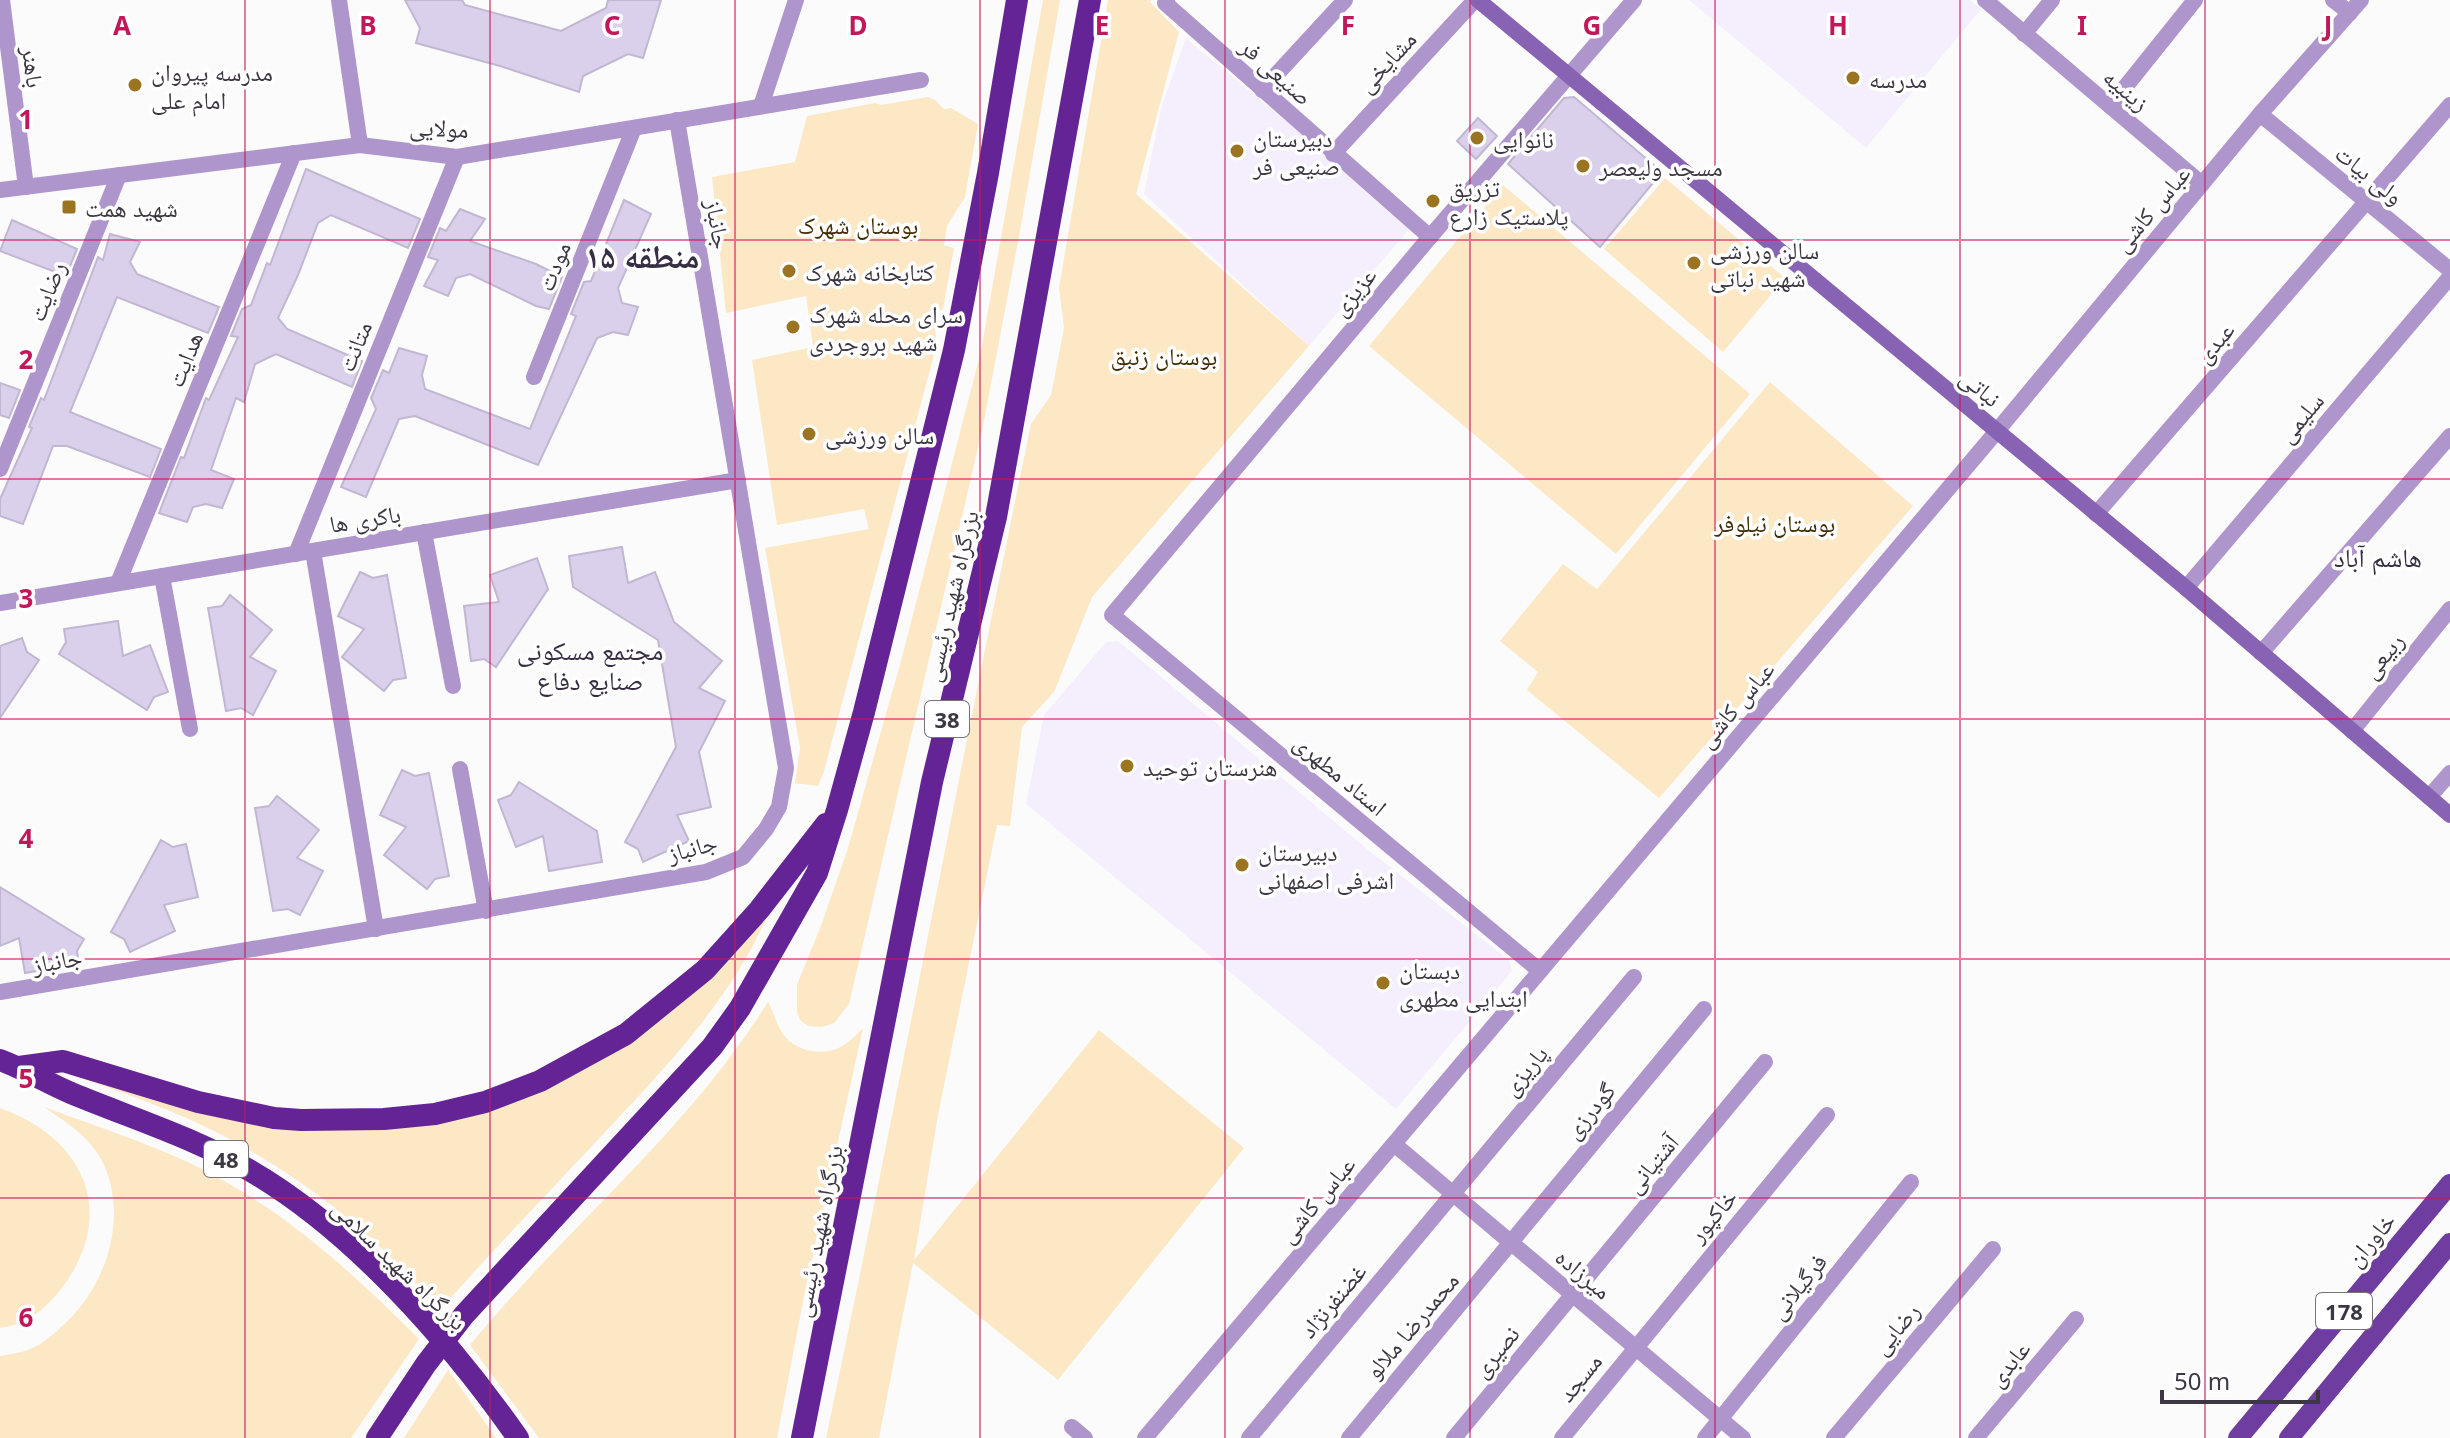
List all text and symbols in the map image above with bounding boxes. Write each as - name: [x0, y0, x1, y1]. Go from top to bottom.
- text: A: [113, 7, 131, 43]
- text: B: [359, 7, 377, 43]
- text: C: [604, 7, 620, 43]
- text: D: [848, 7, 868, 43]
- text: E: [1095, 7, 1109, 43]
- text: F: [1341, 7, 1355, 43]
- text: G: [1583, 7, 1601, 43]
- text: H: [1828, 7, 1848, 43]
- text: I: [2077, 7, 2087, 43]
- text: J: [2322, 7, 2332, 43]
- street label: مشایخی: [1349, 23, 1423, 99]
- street label: صنیعی فر: [1233, 29, 1320, 112]
- street label: باهنر: [15, 43, 53, 90]
- place label: مدرسه پیروان امام علی: [151, 55, 273, 117]
- street label: زینبیه: [2097, 60, 2157, 118]
- place label: مدرسه: [1869, 62, 1927, 95]
- marker: مدرسه: [1844, 69, 1862, 87]
- marker: مدرسه پیروان امام علی: [126, 76, 144, 94]
- text: 1: [19, 101, 33, 137]
- street label: مولايی: [409, 109, 469, 145]
- place label: دبیرستان صنیعی فر: [1252, 121, 1340, 182]
- place label: نانوایی: [1493, 122, 1554, 155]
- marker: نانوایی: [1468, 129, 1486, 147]
- street label: ولی بیات: [2329, 136, 2411, 212]
- marker: دبیرستان صنیعی فر: [1228, 142, 1246, 160]
- place label: مسجد ولیعصر: [1598, 150, 1723, 183]
- marker: مسجد ولیعصر: [1574, 157, 1592, 175]
- street label: عباس کاشی: [2105, 158, 2197, 258]
- place label: تزریق پلاستیک زارع: [1449, 171, 1569, 232]
- place label: شهید همت: [85, 191, 178, 224]
- marker: تزریق پلاستیک زارع: [1424, 192, 1442, 210]
- street label: جانباز: [698, 195, 740, 252]
- marker: شهید همت: [60, 198, 78, 216]
- park label: بوستان شهرک: [798, 208, 918, 241]
- place label: سالن ورزشی شهید نباتی: [1710, 233, 1819, 294]
- district label: منطقه ۱۵: [585, 234, 699, 277]
- street label: مودت: [528, 236, 578, 296]
- marker: سالن ورزشی شهید نباتی: [1685, 254, 1703, 272]
- place label: کتابخانه شهرک: [805, 255, 934, 288]
- street label: رضایت: [19, 256, 73, 326]
- street label: عزیزی: [1323, 259, 1383, 323]
- marker: کتابخانه شهرک: [780, 262, 798, 280]
- place label: سرای محله شهرک شهید بروجردی: [809, 297, 963, 358]
- street label: عبدی: [2187, 314, 2241, 370]
- street label: متانت: [329, 316, 379, 376]
- marker: سرای محله شهرک شهید بروجردی: [784, 318, 802, 336]
- street label: هدایت: [158, 326, 210, 392]
- park label: بوستان زنبق: [1111, 339, 1217, 372]
- text: 2: [19, 341, 34, 377]
- street label: نباتی: [1953, 360, 2009, 414]
- street label: سلیمی: [2269, 385, 2331, 449]
- place label: سالن ورزشی: [825, 418, 934, 451]
- marker: سالن ورزشی: [800, 425, 818, 443]
- street label: باکری ها: [327, 496, 403, 540]
- park label: بوستان نیلوفر: [1714, 506, 1835, 539]
- street label: بزرگراه شهید رئیسی: [914, 507, 986, 685]
- district label: هاشم آباد: [2334, 539, 2422, 575]
- text: 3: [19, 580, 33, 616]
- street label: ربیعی: [2353, 625, 2411, 685]
- district label: مجتمع مسکونی صنایع دفاع: [517, 632, 663, 698]
- street label: عباس کاشی: [1689, 654, 1781, 754]
- road number: 38: [925, 701, 969, 737]
- street label: استاد مطهری: [1287, 725, 1395, 823]
- place label: هنرستان توحید: [1143, 750, 1277, 783]
- marker: هنرستان توحید: [1118, 757, 1136, 775]
- text: 4: [19, 820, 34, 856]
- street label: جانباز: [662, 825, 721, 870]
- place label: دبیرستان اشرفی اصفهانی: [1258, 835, 1394, 896]
- marker: دبیرستان اشرفی اصفهانی: [1233, 856, 1251, 874]
- street label: جانباز: [28, 939, 85, 981]
- place label: دبستان ابتدایی مطهری: [1399, 953, 1528, 1014]
- marker: دبستان ابتدایی مطهری: [1374, 974, 1392, 992]
- street label: پاریزی: [1493, 1038, 1555, 1102]
- text: 5: [19, 1060, 33, 1096]
- street label: گودرزی: [1556, 1075, 1622, 1145]
- street label: آشتیانی: [1617, 1126, 1686, 1200]
- road number: 48: [204, 1141, 248, 1177]
- street label: بزرگراه شهید رئیسی: [784, 1142, 850, 1320]
- street label: عباس کاشی: [1270, 1149, 1362, 1249]
- street label: خاکپور: [1679, 1181, 1744, 1250]
- street label: بزرگراه شهید سلامی: [325, 1191, 475, 1337]
- street label: خاوران: [2338, 1205, 2402, 1273]
- street label: میرزاده: [1549, 1240, 1619, 1306]
- street label: فرگیلانی: [1760, 1246, 1834, 1326]
- street label: غضنفرنژاد: [1291, 1255, 1373, 1345]
- street label: محمدرضا ملالو: [1356, 1264, 1466, 1386]
- road number: 178: [2316, 1293, 2372, 1329]
- street label: رضایی: [1863, 1295, 1927, 1361]
- text: 6: [19, 1299, 34, 1335]
- street label: نصیری: [1464, 1318, 1526, 1384]
- street label: عابدی: [1979, 1333, 2037, 1393]
- street label: مسجد: [1549, 1346, 1609, 1408]
- scale bar: [2162, 1354, 2318, 1404]
- text: 50 m: [2174, 1364, 2230, 1397]

